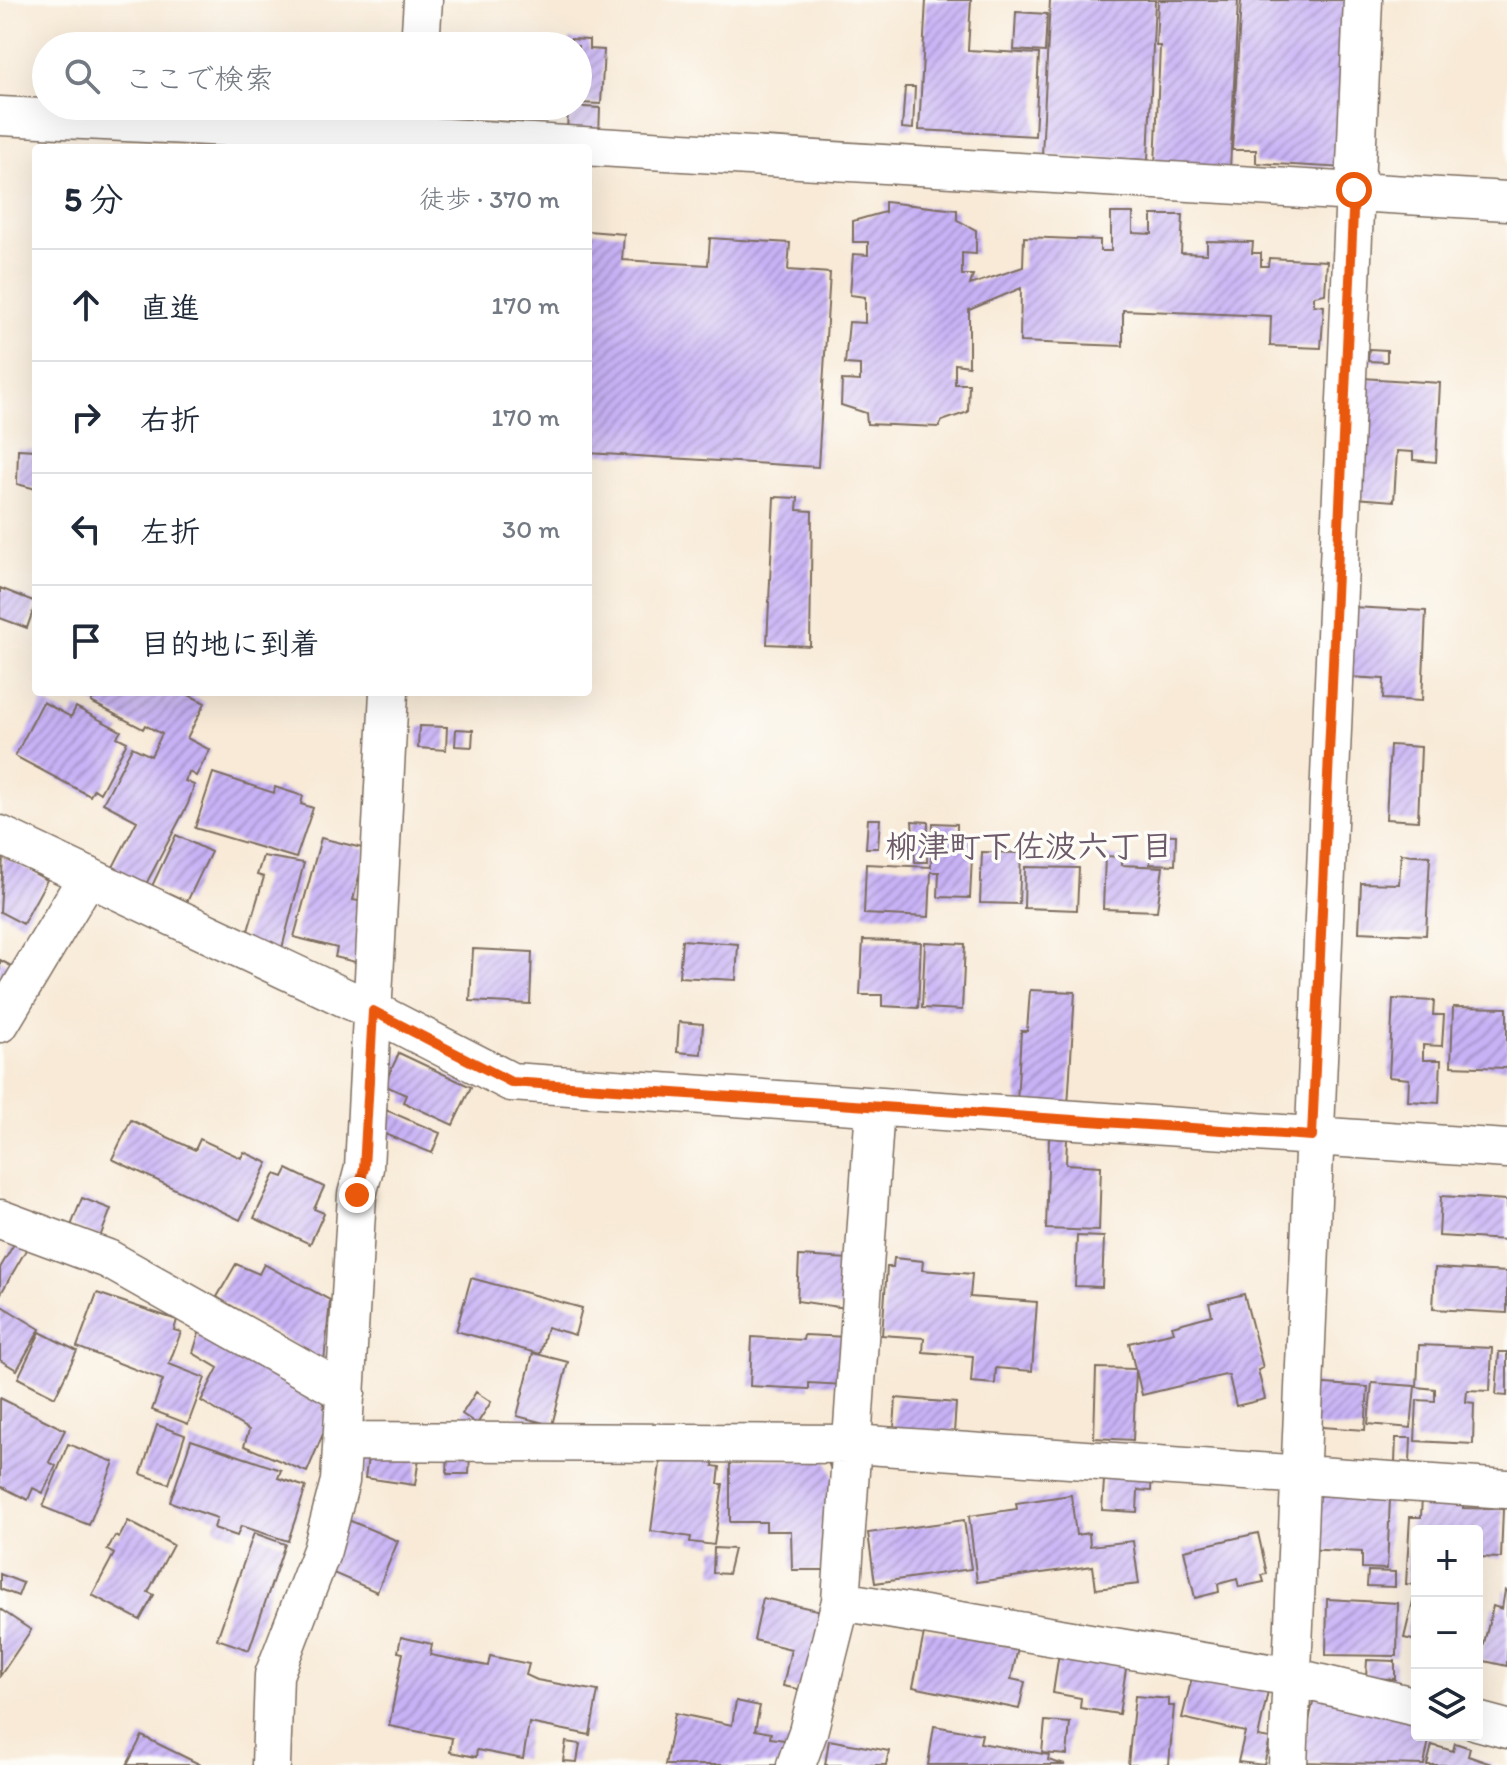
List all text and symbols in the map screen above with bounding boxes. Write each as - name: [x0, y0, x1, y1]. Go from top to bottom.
- search box: [32, 32, 592, 120]
- icon: search: [60, 54, 104, 98]
- text: ここで検索: [124, 60, 274, 97]
- route start: [1336, 172, 1372, 208]
- text: 5 分: [64, 179, 124, 220]
- text: 徒歩 · 370 m: [419, 183, 560, 215]
- icon: ahead: [64, 283, 108, 327]
- text: 直進: [140, 289, 200, 326]
- text: 170 m: [491, 289, 560, 321]
- icon: right: [64, 395, 108, 439]
- text: 右折: [140, 401, 200, 438]
- text: 170 m: [491, 401, 560, 433]
- icon: left: [64, 507, 108, 551]
- text: 左折: [140, 513, 200, 550]
- text: 30 m: [502, 513, 560, 545]
- icon: arrive: [64, 619, 108, 663]
- text: 目的地に到着: [140, 625, 320, 662]
- district label: 柳津町下佐波六丁目: [885, 827, 1173, 865]
- route end: [339, 1177, 375, 1213]
- map controls: [1411, 1525, 1483, 1741]
- button: +: [1411, 1525, 1483, 1597]
- button: −: [1411, 1597, 1483, 1669]
- button: layers: [1411, 1669, 1483, 1741]

